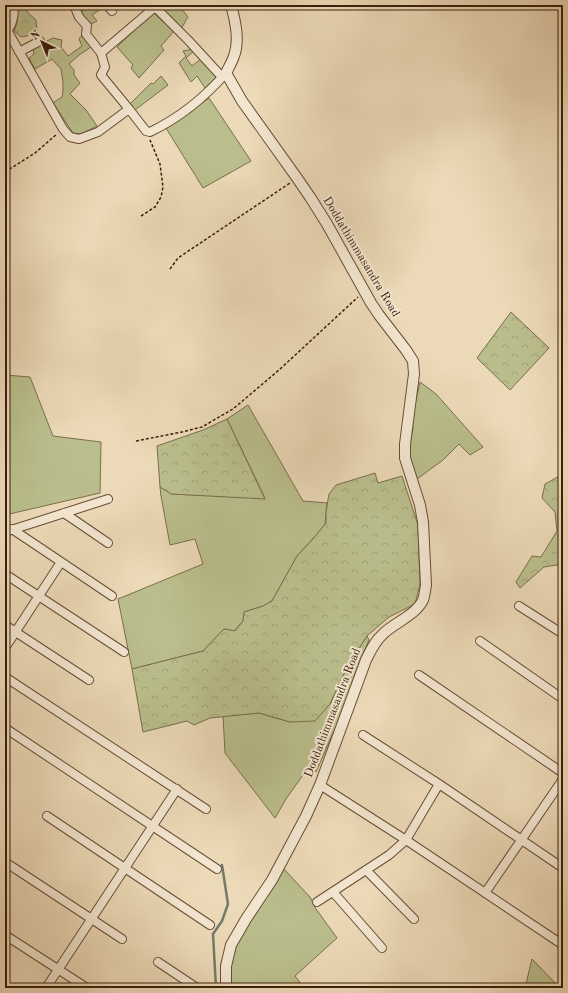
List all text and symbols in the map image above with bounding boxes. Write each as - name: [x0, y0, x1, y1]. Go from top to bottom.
- north arrow: [22, 22, 62, 62]
- text: N: [29, 28, 43, 43]
- street label: Doddathimmasandra Road: [320, 195, 402, 319]
- street label: Doddathimmasandra Road: [303, 647, 363, 779]

